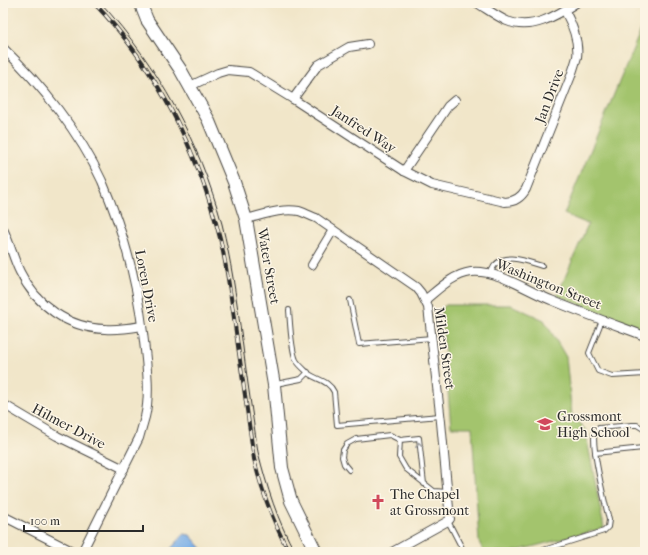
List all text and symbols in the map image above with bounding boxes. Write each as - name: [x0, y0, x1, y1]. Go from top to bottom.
- street label: Jan Drive: [531, 67, 568, 127]
- street label: Janfred Way: [327, 102, 400, 157]
- street label: Water Street: [253, 226, 284, 306]
- street label: Loren Drive: [131, 248, 162, 324]
- street label: Washington Street: [493, 255, 604, 313]
- street label: Milden Street: [430, 306, 459, 391]
- street label: Hilmer Drive: [29, 400, 108, 453]
- place label: Grossmont High School: [557, 408, 630, 441]
- school or university icon: Grossmont High School: [536, 415, 554, 433]
- one-way arrow: [415, 442, 424, 448]
- place label: The Chapel at Grossmont: [390, 486, 469, 519]
- church icon: The Chapel at Grossmont: [369, 493, 387, 511]
- scale bar: [24, 507, 143, 533]
- text: 100 m: [30, 514, 60, 528]

